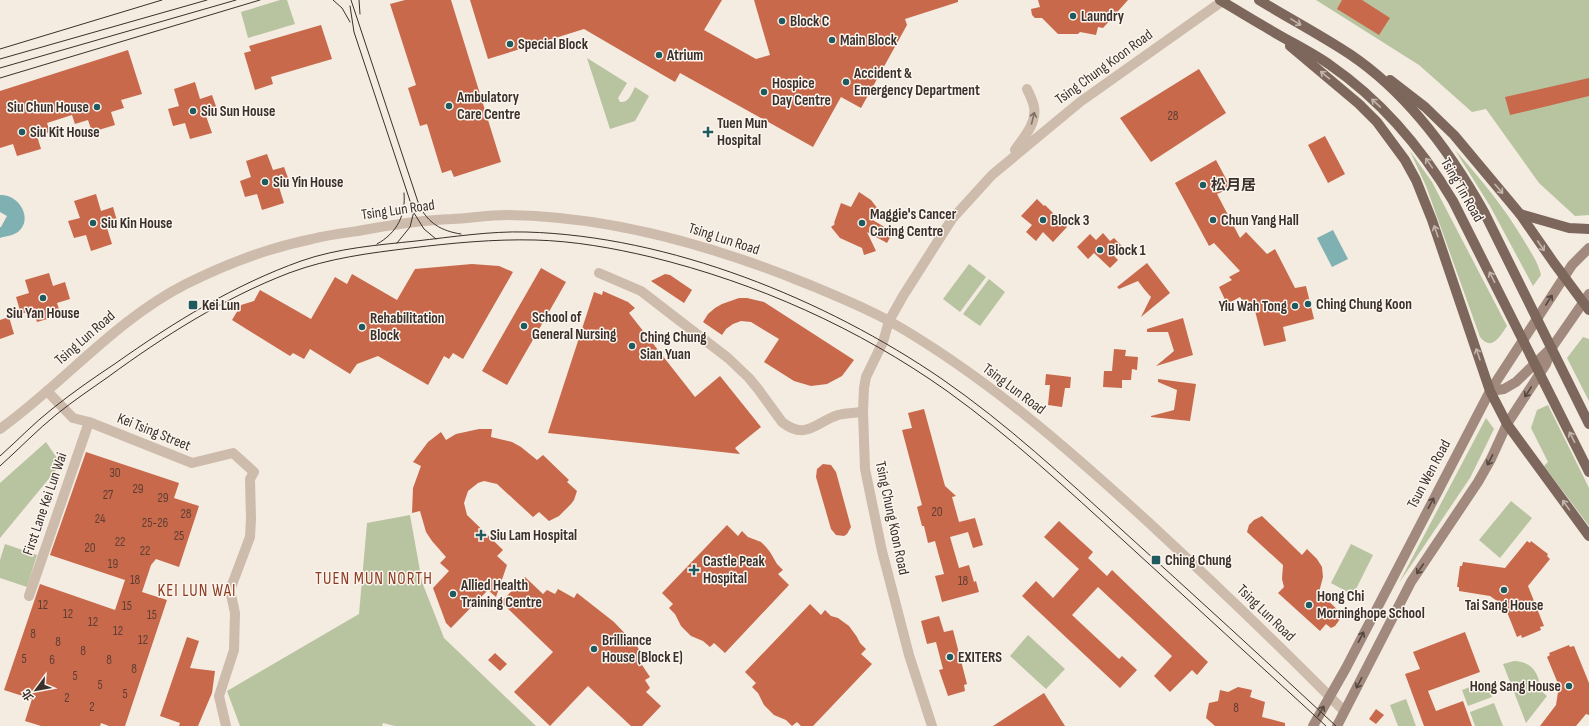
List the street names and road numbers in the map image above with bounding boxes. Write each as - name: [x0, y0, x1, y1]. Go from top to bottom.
- street label: Tsing Chung Koon Road: [1052, 25, 1156, 109]
- street label: Tsing Tin Road: [1436, 155, 1488, 225]
- street label: Tsing Lun Road: [360, 195, 436, 225]
- street label: Tsing Lun Road: [686, 219, 762, 259]
- street label: Tsing Lun Road: [51, 307, 119, 369]
- street label: Tsing Lun Road: [979, 359, 1049, 419]
- street label: Kei Tsing Street: [114, 409, 194, 455]
- street label: Tsun Wen Road: [1403, 436, 1455, 512]
- street label: First Lane Kei Lun Wai: [19, 450, 72, 558]
- street label: Tsing Chung Koon Road: [871, 459, 913, 577]
- street label: Tsing Lun Road: [1233, 581, 1299, 645]

